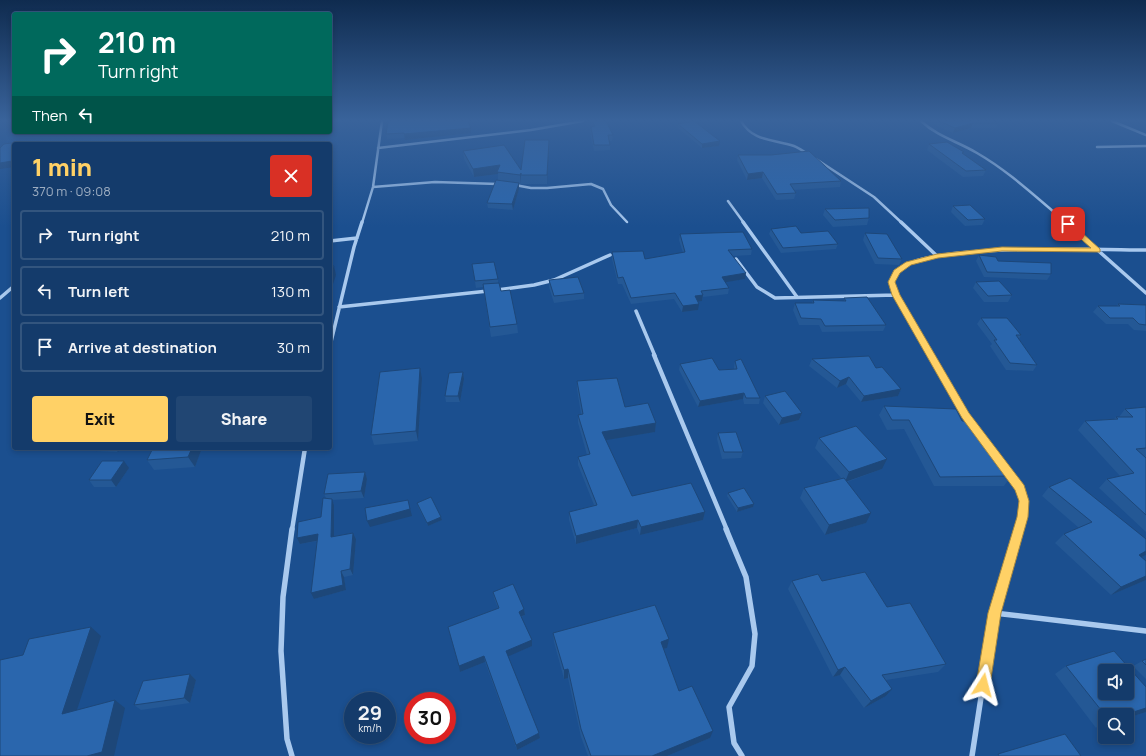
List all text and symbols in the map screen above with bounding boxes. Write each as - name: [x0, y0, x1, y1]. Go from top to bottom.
- text: 210 m: [98, 23, 176, 61]
- icon: right: [32, 28, 84, 80]
- text: Turn right: [98, 59, 179, 83]
- icon: left: [75, 104, 97, 126]
- text: Then: [32, 105, 67, 126]
- text: 1 min: [32, 150, 92, 183]
- button: close: [270, 155, 312, 197]
- text: 370 m · 09:08: [32, 182, 111, 200]
- pin: [1051, 207, 1085, 241]
- icon: arrive: [1057, 213, 1079, 235]
- icon: right: [34, 224, 56, 246]
- text: Turn right: [68, 225, 139, 246]
- text: 210 m: [271, 225, 310, 246]
- icon: left: [34, 280, 56, 302]
- text: Turn left: [68, 281, 130, 302]
- text: 130 m: [271, 281, 310, 302]
- icon: arrive: [34, 336, 56, 358]
- text: Arrive at destination: [68, 337, 217, 358]
- text: 30 m: [277, 337, 310, 358]
- button: Exit: [32, 396, 168, 442]
- button: Share: [176, 396, 312, 442]
- position arrow: [962, 664, 1004, 706]
- map controls: [1098, 664, 1134, 744]
- button: sound: [1098, 664, 1134, 700]
- speed limit sign: 30: [404, 692, 456, 744]
- text: 29: [358, 699, 382, 726]
- button: search: [1098, 708, 1134, 744]
- text: km/h: [358, 721, 382, 735]

